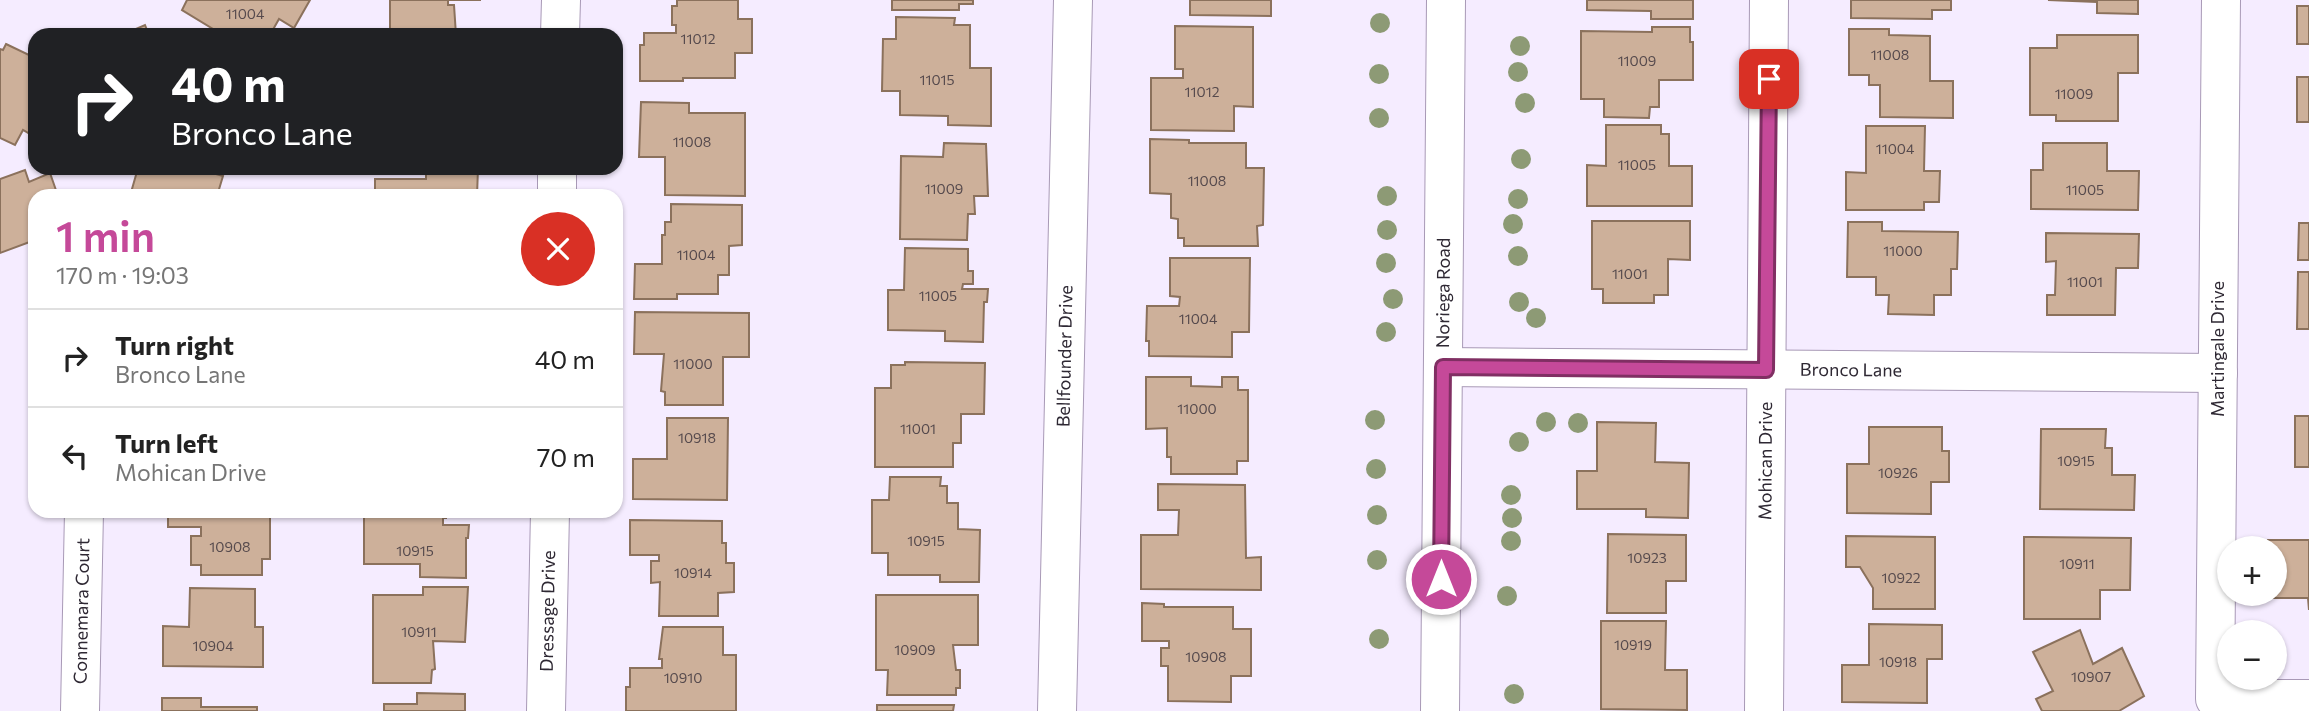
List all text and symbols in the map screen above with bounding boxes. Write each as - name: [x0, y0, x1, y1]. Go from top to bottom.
- house number: 11004: [226, 5, 265, 22]
- house number: 11012: [681, 30, 716, 47]
- house number: 11008: [1871, 46, 1909, 63]
- pin: [1739, 49, 1799, 109]
- text: 40 m: [171, 52, 286, 112]
- house number: 11009: [1618, 52, 1656, 69]
- icon: right: [56, 56, 147, 147]
- icon: arrive: [1750, 60, 1788, 98]
- house number: 11015: [919, 71, 955, 88]
- house number: 11012: [1185, 83, 1220, 100]
- house number: 11009: [2055, 85, 2093, 102]
- text: Bronco Lane: [171, 112, 353, 152]
- house number: 11008: [673, 133, 711, 150]
- house number: 11004: [1876, 140, 1915, 157]
- house number: 11005: [1618, 156, 1656, 173]
- house number: 11008: [1188, 172, 1226, 189]
- house number: 11009: [925, 180, 963, 197]
- house number: 11005: [2066, 181, 2104, 198]
- text: 1 min: [56, 209, 155, 261]
- button: close: [521, 212, 595, 286]
- street label: Noriega Road: [1431, 238, 1454, 348]
- house number: 11000: [1883, 242, 1923, 259]
- house number: 11004: [677, 246, 716, 263]
- text: 170 m · 19:03: [56, 261, 189, 289]
- house number: 11001: [1612, 265, 1648, 282]
- house number: 11001: [2067, 273, 2103, 290]
- street label: Martingale Drive: [2206, 281, 2228, 417]
- street label: Bellfounder Drive: [1051, 285, 1077, 427]
- house number: 11005: [919, 287, 957, 304]
- house number: 11004: [1179, 310, 1218, 327]
- text: Turn right: [115, 329, 234, 360]
- icon: right: [56, 339, 94, 377]
- text: 40 m: [535, 343, 595, 374]
- house number: 11000: [673, 355, 713, 372]
- street label: Bronco Lane: [1800, 358, 1902, 381]
- text: Bronco Lane: [115, 360, 246, 388]
- house number: 11000: [1177, 400, 1217, 417]
- street label: Mohican Drive: [1753, 402, 1776, 520]
- house number: 11001: [900, 420, 936, 437]
- text: Turn left: [115, 427, 218, 458]
- house number: 10918: [678, 429, 716, 446]
- icon: left: [56, 437, 94, 475]
- text: 70 m: [537, 441, 595, 472]
- house number: 10915: [2057, 452, 2095, 469]
- text: Mohican Drive: [115, 458, 266, 486]
- house number: 10926: [1878, 464, 1918, 481]
- house number: 10915: [907, 532, 945, 549]
- map controls: [2217, 536, 2287, 690]
- button: +: [2217, 536, 2287, 606]
- street label: Connemara Court: [69, 538, 93, 684]
- house number: 10908: [209, 538, 251, 555]
- house number: 10915: [396, 542, 434, 559]
- position arrow: [1404, 542, 1478, 616]
- house number: 10923: [1627, 549, 1667, 566]
- street label: Dressage Drive: [535, 550, 559, 672]
- house number: 10911: [2059, 555, 2095, 572]
- house number: 10914: [674, 564, 713, 581]
- house number: 10922: [1881, 569, 1921, 586]
- button: −: [2217, 620, 2287, 690]
- house number: 10911: [401, 623, 437, 640]
- house number: 10919: [1614, 636, 1652, 653]
- house number: 10904: [192, 637, 234, 654]
- house number: 10909: [894, 641, 936, 658]
- house number: 10908: [1185, 648, 1227, 665]
- house number: 10918: [1879, 653, 1917, 670]
- house number: 10907: [2071, 668, 2111, 685]
- house number: 10910: [664, 669, 702, 686]

